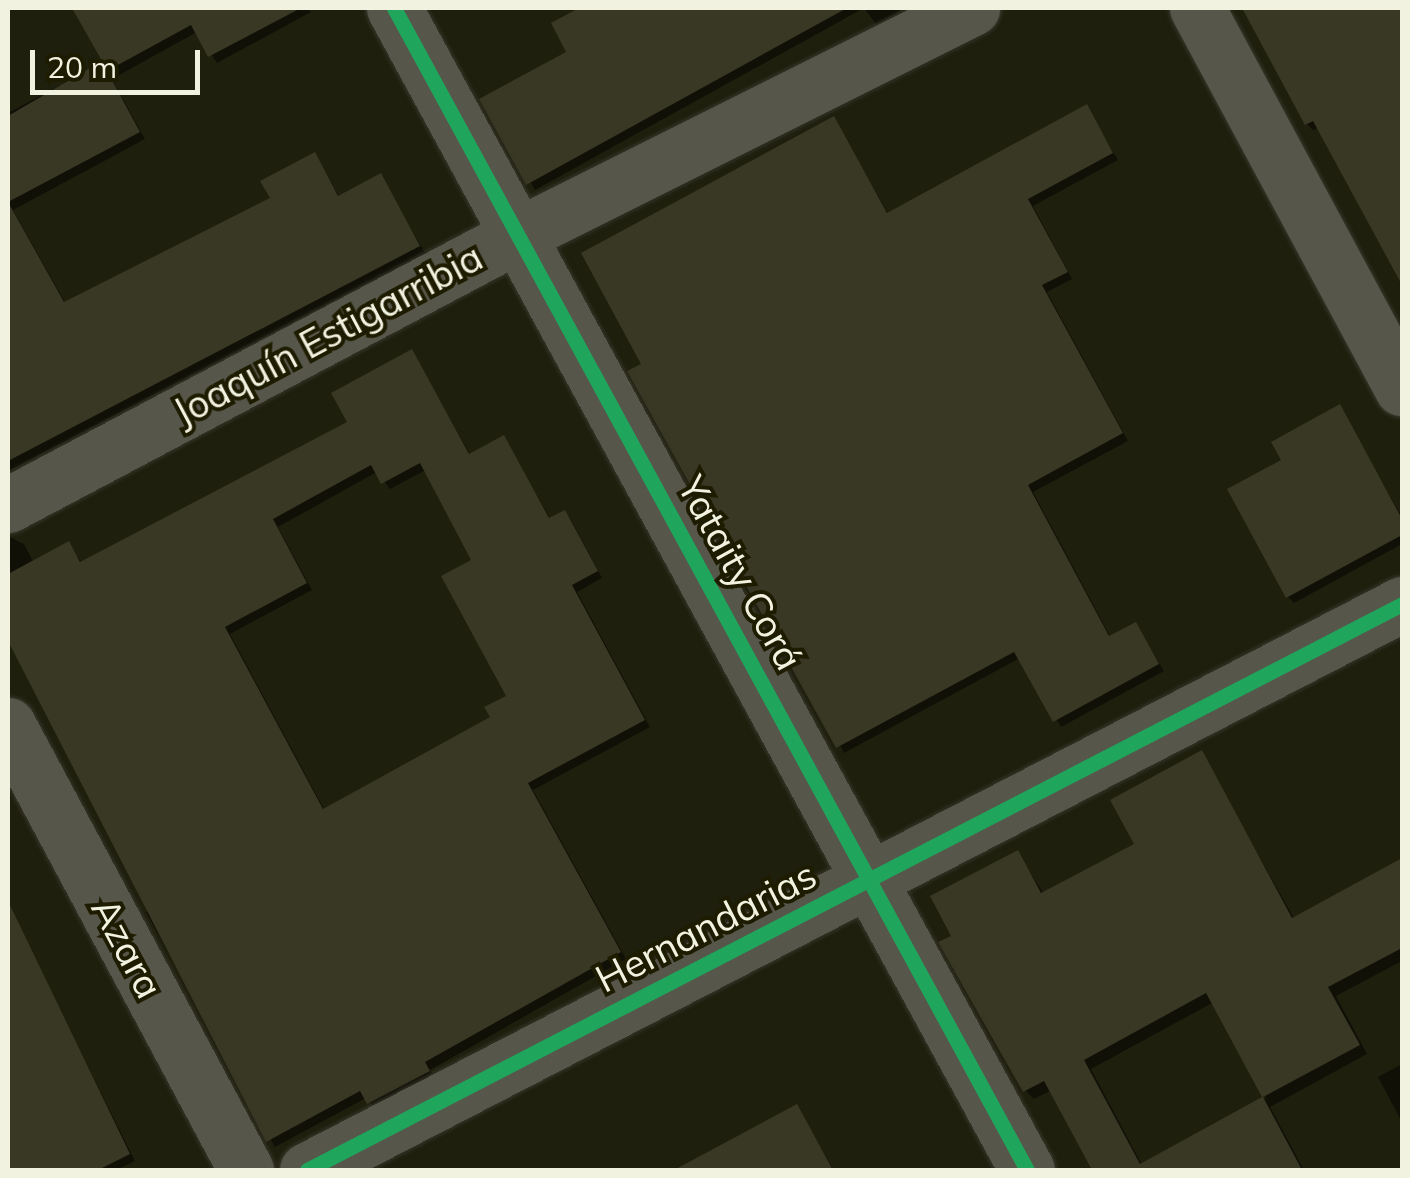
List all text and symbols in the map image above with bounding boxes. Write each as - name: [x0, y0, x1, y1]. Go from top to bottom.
- scale bar: [35, 30, 205, 92]
- text: 20 m: [47, 48, 117, 86]
- street label: Joaquín Estigarribia: [166, 234, 490, 436]
- street label: Yataity Corá: [668, 468, 812, 678]
- street label: Hernandarias: [588, 852, 824, 1002]
- street label: Azara: [82, 890, 172, 1006]

